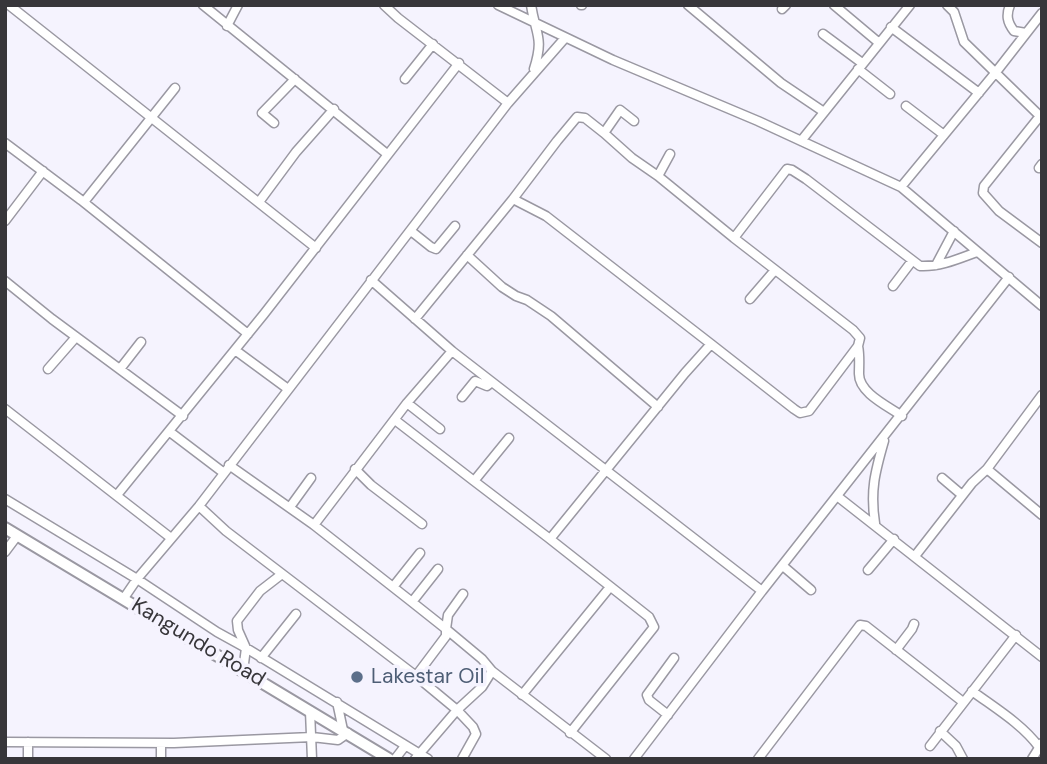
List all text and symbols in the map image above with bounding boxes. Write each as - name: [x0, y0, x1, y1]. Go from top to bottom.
- street label: Kangundo Road: [127, 593, 269, 693]
- place label: Lakestar Oil: [371, 664, 484, 690]
- marker: Lakestar Oil: [349, 669, 365, 685]

